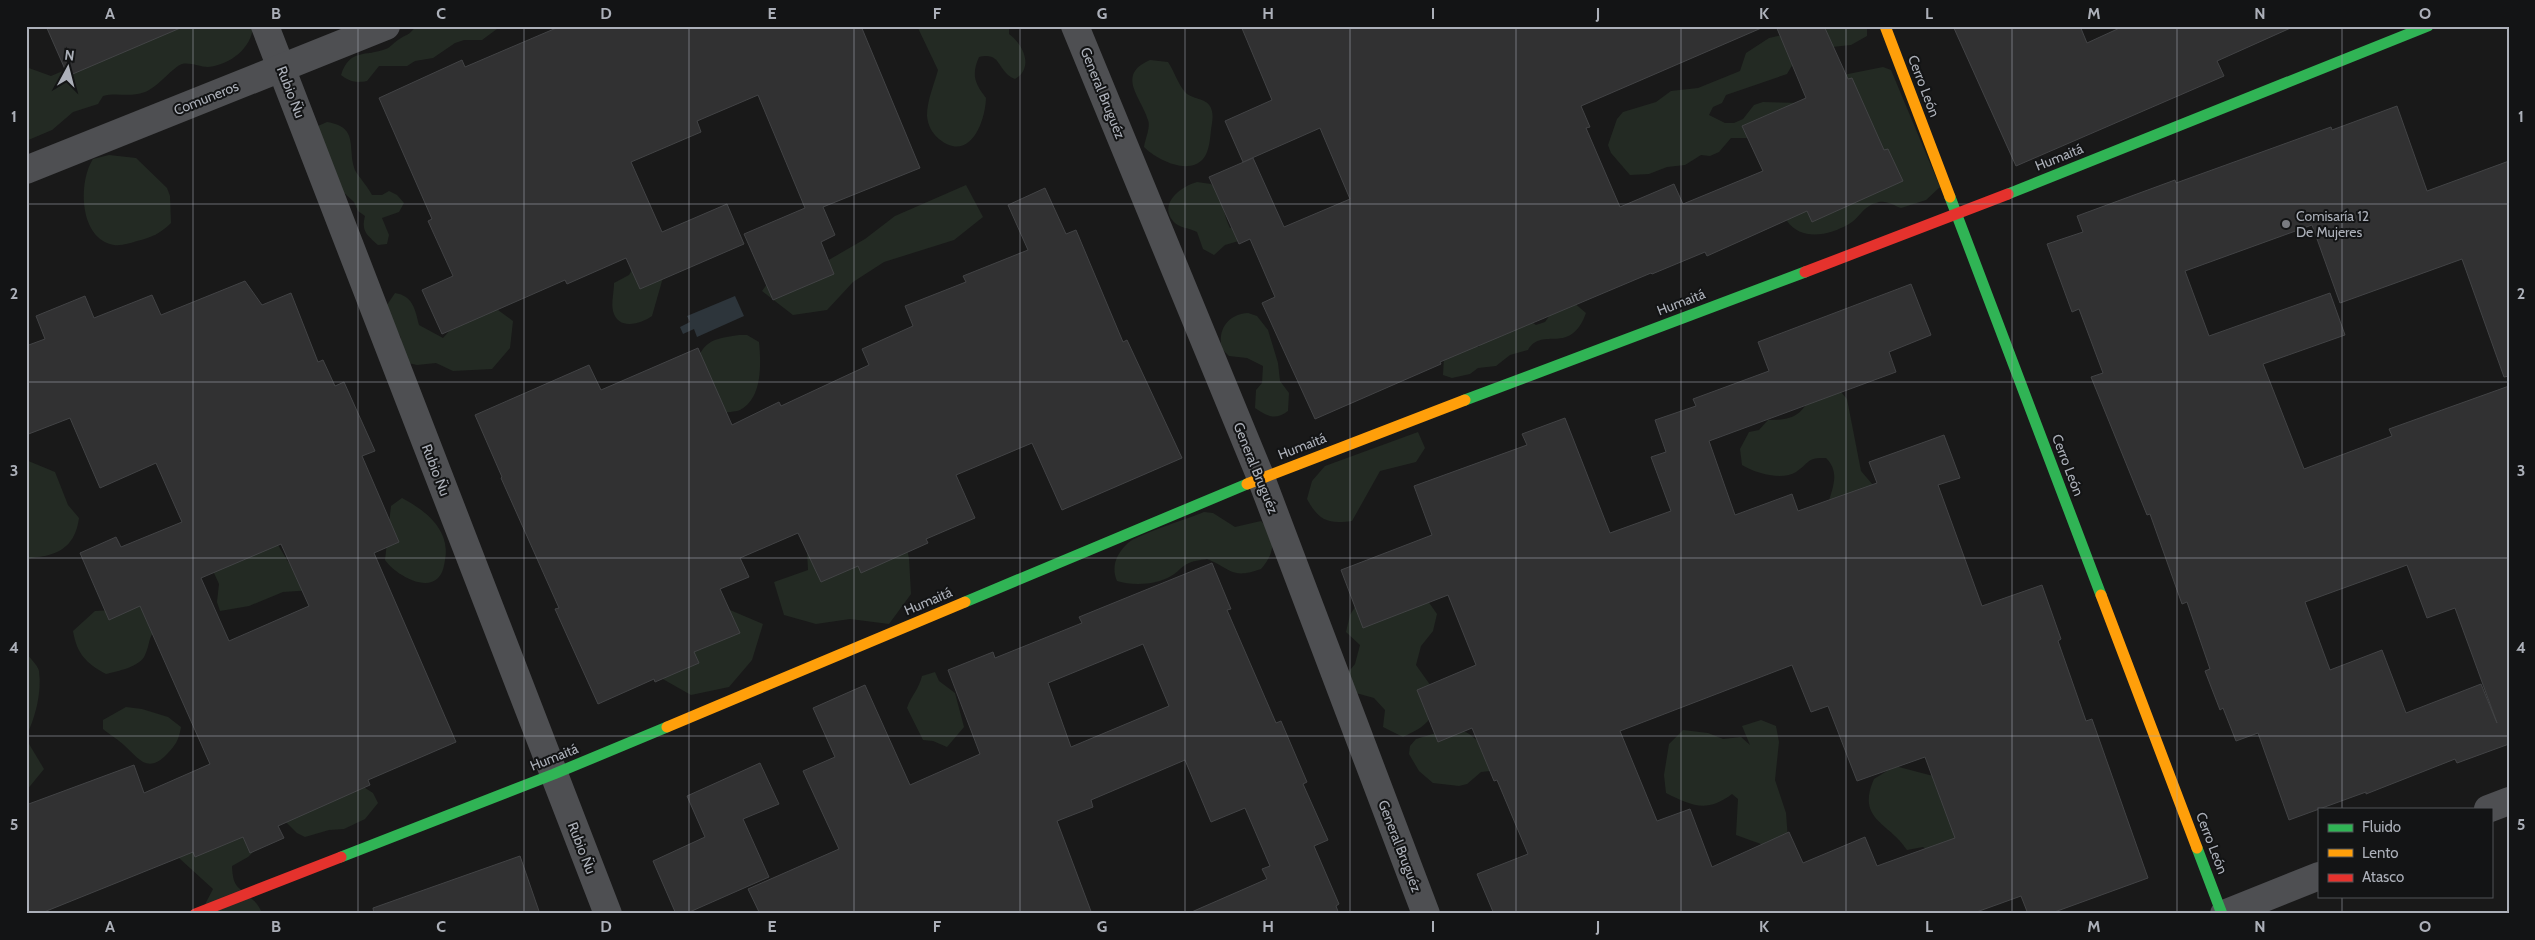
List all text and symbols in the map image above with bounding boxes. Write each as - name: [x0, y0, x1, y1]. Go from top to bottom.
- text: A: [105, 4, 115, 23]
- text: B: [271, 4, 281, 23]
- text: C: [436, 4, 446, 23]
- text: D: [600, 4, 612, 23]
- text: E: [767, 4, 777, 23]
- text: F: [933, 4, 942, 23]
- text: G: [1097, 4, 1107, 23]
- text: H: [1262, 4, 1274, 23]
- text: I: [1431, 4, 1435, 23]
- text: J: [1595, 4, 1600, 23]
- text: K: [1759, 4, 1769, 23]
- text: L: [1925, 4, 1933, 23]
- text: M: [2087, 4, 2101, 23]
- text: N: [2254, 4, 2266, 23]
- text: O: [2419, 4, 2431, 23]
- north arrow: [42, 42, 92, 92]
- street label: General Bruguéz: [1076, 45, 1130, 142]
- text: N: [64, 46, 76, 65]
- street label: Cerro León: [1904, 53, 1944, 120]
- street label: Rubio Ñu: [273, 63, 309, 121]
- street label: Comuneros: [171, 77, 241, 119]
- text: 1: [11, 107, 17, 126]
- text: 1: [2518, 107, 2524, 126]
- street label: Humaitá: [2032, 139, 2086, 175]
- place label: Comisaría 12 De Mujeres: [2296, 207, 2369, 241]
- marker: Comisaría 12 De Mujeres: [2280, 218, 2292, 230]
- text: 2: [10, 284, 18, 303]
- street label: Humaitá: [1654, 284, 1708, 319]
- text: 2: [2517, 284, 2525, 303]
- street label: General Bruguéz: [1229, 420, 1283, 517]
- street label: Humaitá: [1275, 428, 1329, 463]
- street label: Cerro León: [2048, 432, 2088, 499]
- street label: Rubio Ñu: [418, 441, 454, 499]
- text: 3: [10, 461, 18, 480]
- text: 3: [2517, 461, 2525, 480]
- street label: Humaitá: [901, 583, 955, 619]
- text: 4: [9, 638, 19, 657]
- text: 4: [2516, 638, 2526, 657]
- street label: Humaitá: [527, 739, 581, 775]
- street label: General Bruguéz: [1374, 797, 1426, 895]
- legend: [2318, 808, 2492, 898]
- street label: Cerro León: [2192, 810, 2232, 877]
- text: 5: [10, 815, 18, 834]
- text: 5: [2517, 815, 2525, 834]
- text: Fluido: [2362, 818, 2401, 836]
- street label: Rubio Ñu: [564, 819, 600, 877]
- text: Lento: [2362, 844, 2399, 862]
- text: Atasco: [2362, 868, 2404, 886]
- text: A: [105, 917, 115, 936]
- text: B: [271, 917, 281, 936]
- text: C: [436, 917, 446, 936]
- text: D: [600, 917, 612, 936]
- text: E: [767, 917, 777, 936]
- text: F: [933, 917, 942, 936]
- text: G: [1097, 917, 1107, 936]
- text: H: [1262, 917, 1274, 936]
- text: I: [1431, 917, 1435, 936]
- text: J: [1595, 917, 1600, 936]
- text: K: [1759, 917, 1769, 936]
- text: L: [1925, 917, 1933, 936]
- text: M: [2087, 917, 2101, 936]
- text: N: [2254, 917, 2266, 936]
- text: O: [2419, 917, 2431, 936]

